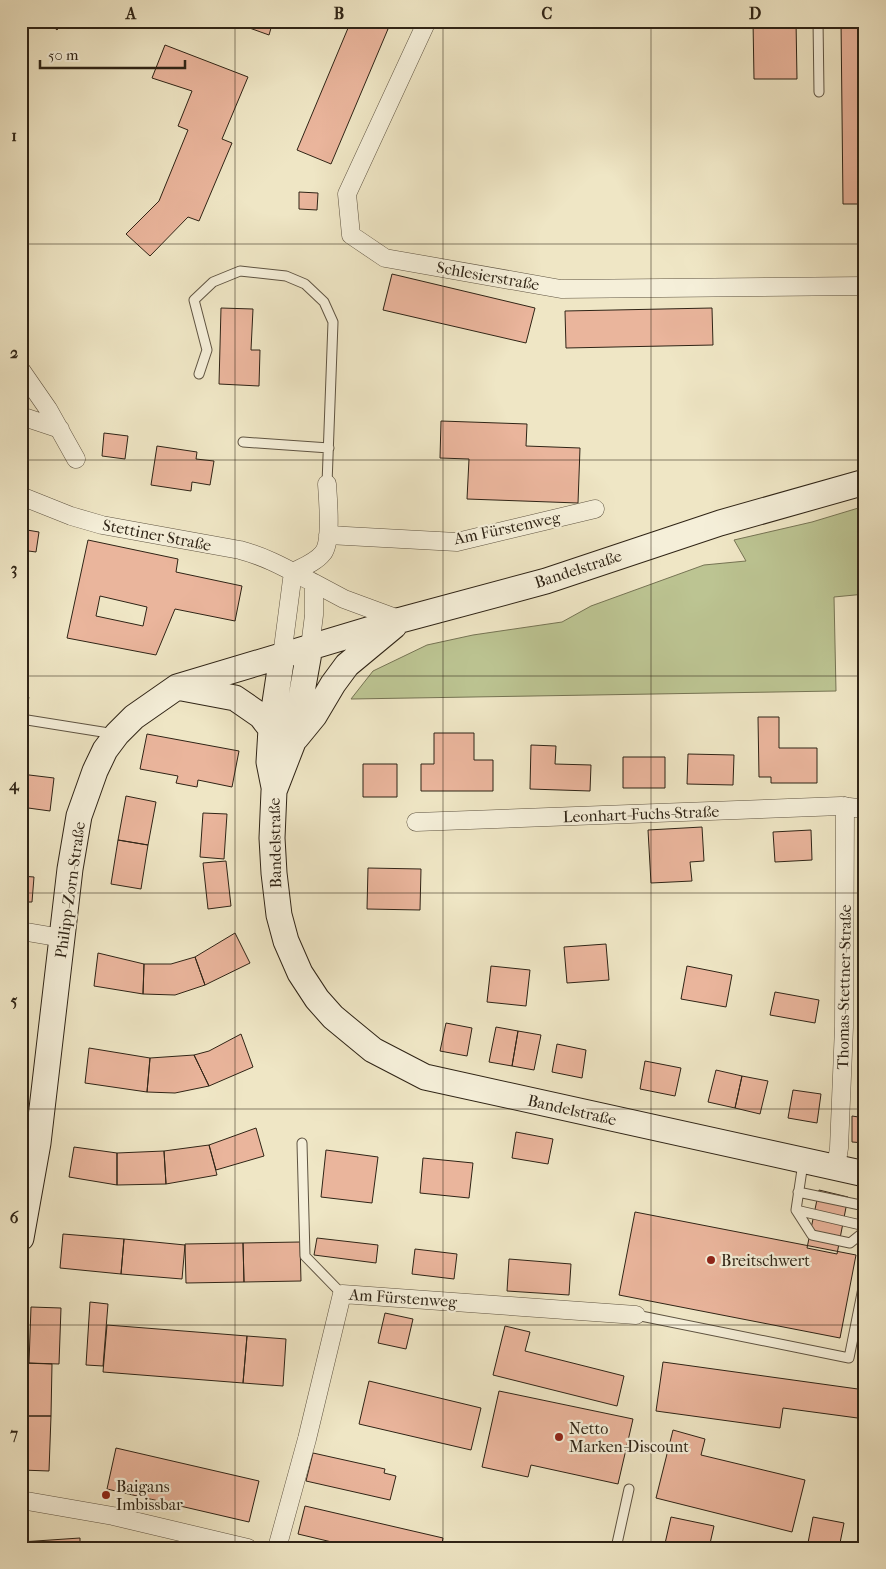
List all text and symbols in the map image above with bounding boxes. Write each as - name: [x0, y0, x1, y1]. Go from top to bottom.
- text: A: [125, 4, 137, 23]
- text: B: [334, 4, 344, 23]
- text: C: [542, 4, 553, 23]
- text: D: [749, 4, 761, 23]
- scale bar: [40, 38, 185, 70]
- text: 50 m: [48, 46, 79, 64]
- text: 1: [11, 126, 17, 145]
- street label: Schlesierstraße: [435, 258, 541, 294]
- text: 2: [10, 343, 18, 362]
- street label: Am Fürstenweg: [451, 507, 562, 549]
- street label: Stettiner Straße: [101, 515, 213, 555]
- street label: Bandelstraße: [532, 546, 624, 592]
- text: 3: [11, 559, 17, 579]
- text: 4: [8, 775, 20, 795]
- street label: Bandelstraße: [265, 797, 285, 888]
- street label: Leonhart-Fuchs-Straße: [562, 802, 720, 826]
- street label: Philipp-Zorn-Straße: [51, 820, 89, 960]
- street label: Thomas-Stettner-Straße: [833, 904, 855, 1070]
- text: 5: [11, 991, 18, 1010]
- street label: Bandelstraße: [526, 1091, 618, 1129]
- text: 6: [10, 1208, 19, 1227]
- place label: Breitschwert: [721, 1251, 810, 1270]
- marker: Breitschwert: [705, 1254, 717, 1266]
- street label: Am Fürstenweg: [347, 1285, 458, 1311]
- place label: Netto Marken-Discount: [569, 1419, 689, 1456]
- text: 7: [9, 1424, 18, 1443]
- marker: Netto Marken-Discount: [553, 1431, 565, 1443]
- place label: Baigans Imbissbar: [116, 1477, 183, 1514]
- marker: Baigans Imbissbar: [100, 1489, 112, 1501]

